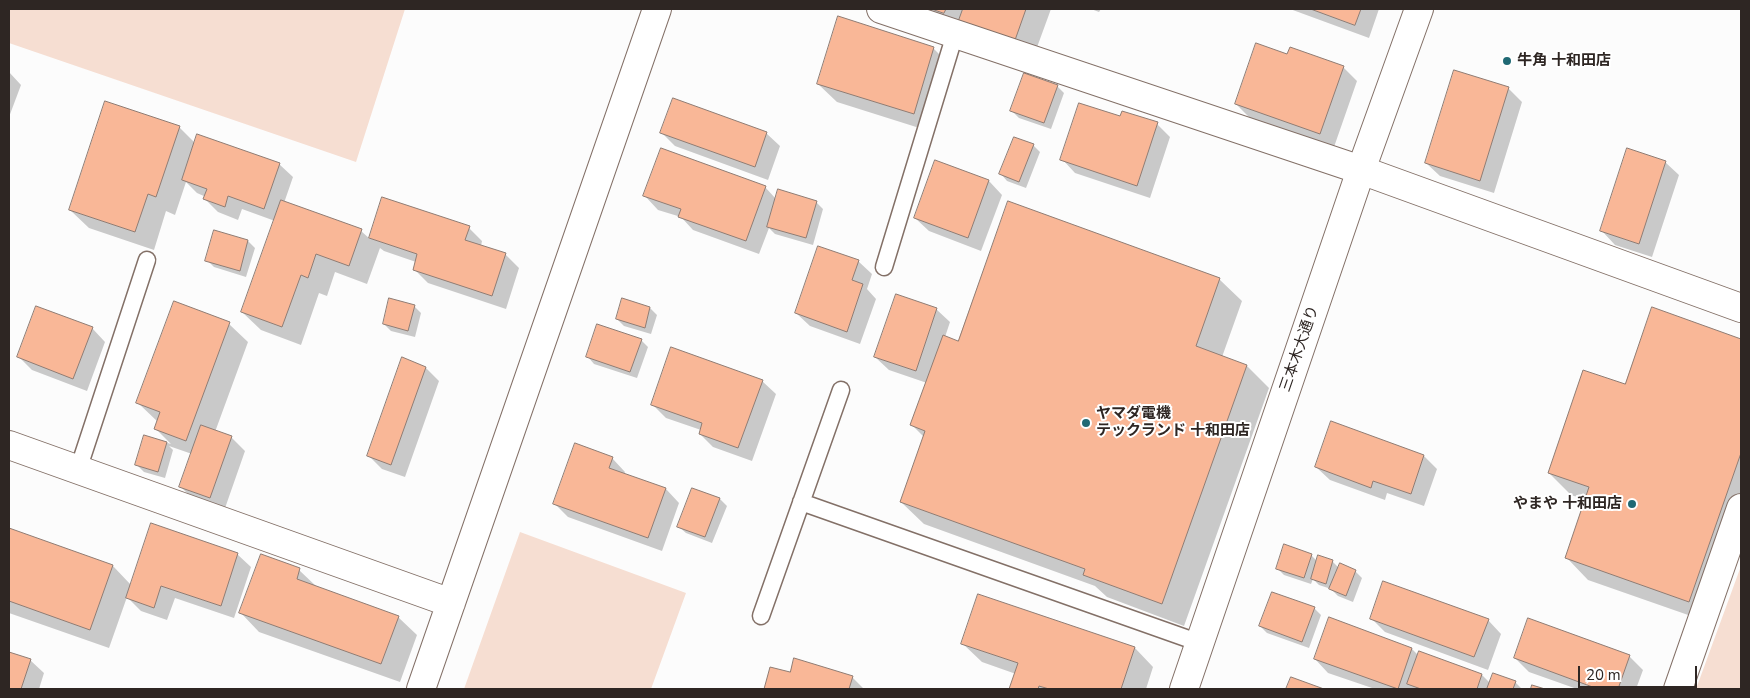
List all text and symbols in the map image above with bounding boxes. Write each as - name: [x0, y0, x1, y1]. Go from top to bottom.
- place label: 牛角 十和田店: [1517, 52, 1611, 70]
- marker: 牛角 十和田店: [1501, 55, 1513, 67]
- street label: 三本木大通り: [1277, 304, 1323, 394]
- place label: ヤマダ電機 テックランド 十和田店: [1096, 405, 1250, 440]
- marker: ヤマダ電機 テックランド 十和田店: [1080, 417, 1092, 429]
- place label: やまや 十和田店: [1513, 495, 1622, 513]
- marker: やまや 十和田店: [1626, 498, 1638, 510]
- scale bar: [1580, 656, 1699, 688]
- text: 20 m: [1586, 665, 1621, 685]

